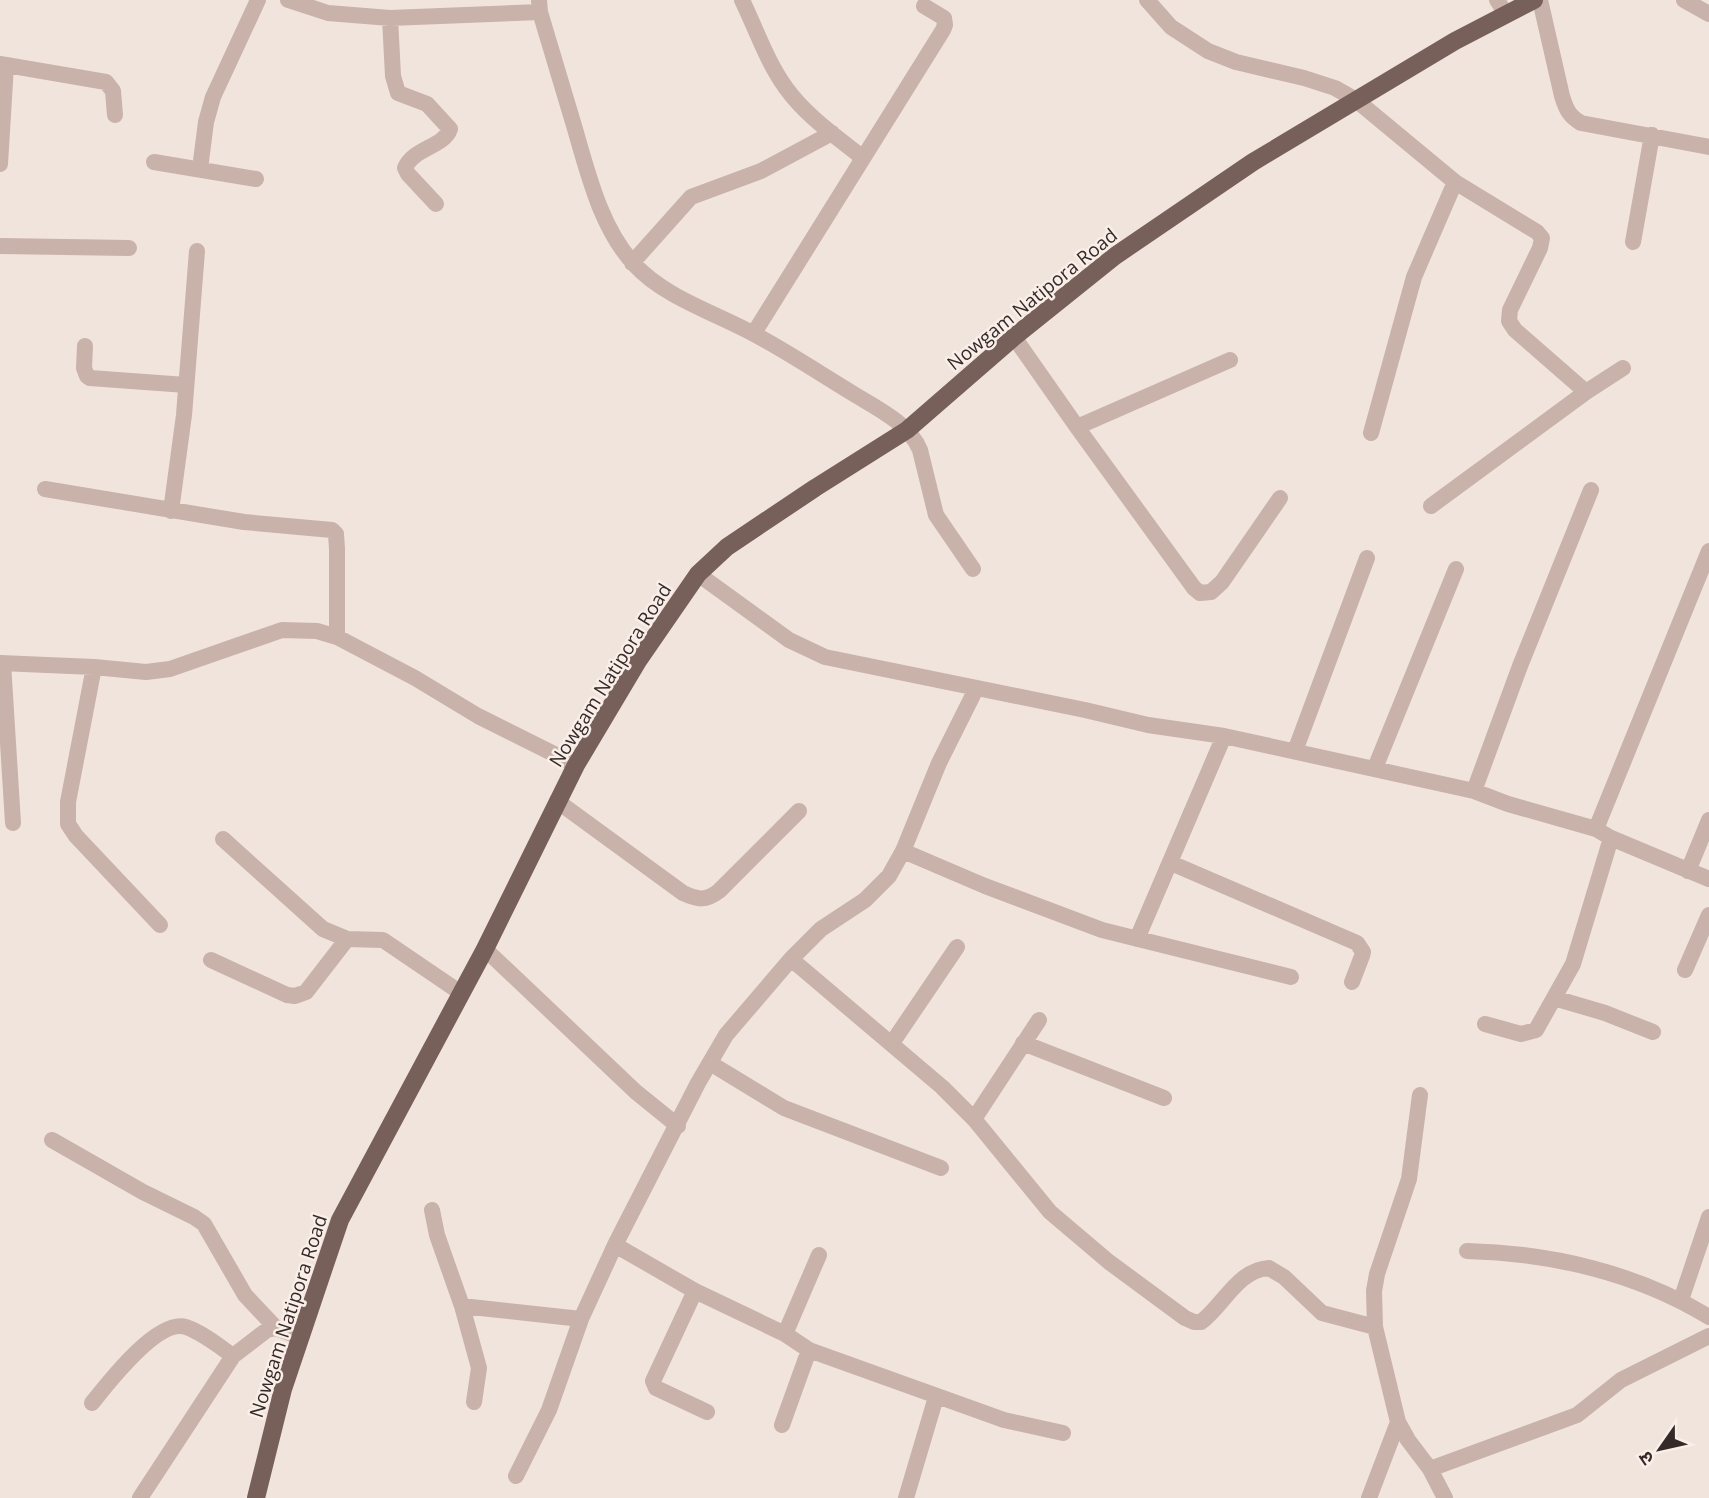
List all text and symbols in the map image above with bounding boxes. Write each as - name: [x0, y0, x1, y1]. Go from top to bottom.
- street label: Nowgam Natipora Road: [941, 222, 1123, 376]
- street label: Nowgam Natipora Road: [543, 578, 677, 772]
- street label: Nowgam Natipora Road: [243, 1211, 333, 1421]
- north arrow: [1625, 1414, 1695, 1484]
- text: उ: [1632, 1446, 1660, 1470]

